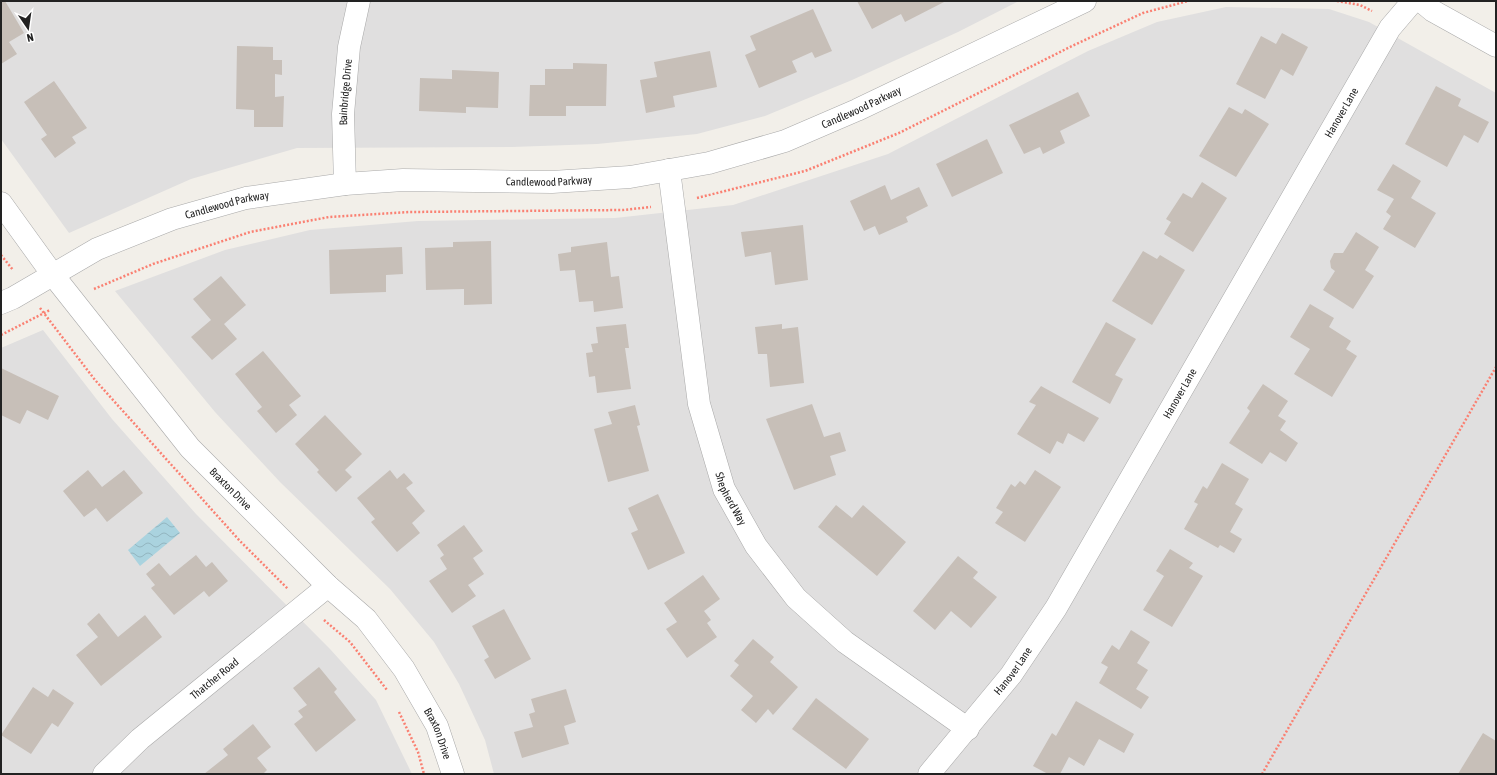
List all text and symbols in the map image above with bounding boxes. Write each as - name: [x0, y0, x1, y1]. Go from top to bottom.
- north arrow: [8, 8, 48, 48]
- text: N: [26, 31, 35, 44]
- street label: Bainbridge Drive: [337, 58, 354, 126]
- street label: Candlewood Parkway: [820, 84, 904, 131]
- street label: Hanover Lane: [1322, 85, 1360, 140]
- street label: Candlewood Parkway: [506, 173, 593, 188]
- street label: Candlewood Parkway: [184, 189, 270, 221]
- street label: Hanover Lane: [1160, 366, 1199, 421]
- street label: Braxton Drive: [207, 465, 254, 512]
- street label: Shepherd Way: [713, 471, 749, 528]
- street label: Hanover Lane: [991, 645, 1034, 697]
- street label: Thatcher Road: [188, 655, 241, 702]
- street label: Braxton Drive: [422, 706, 454, 761]

